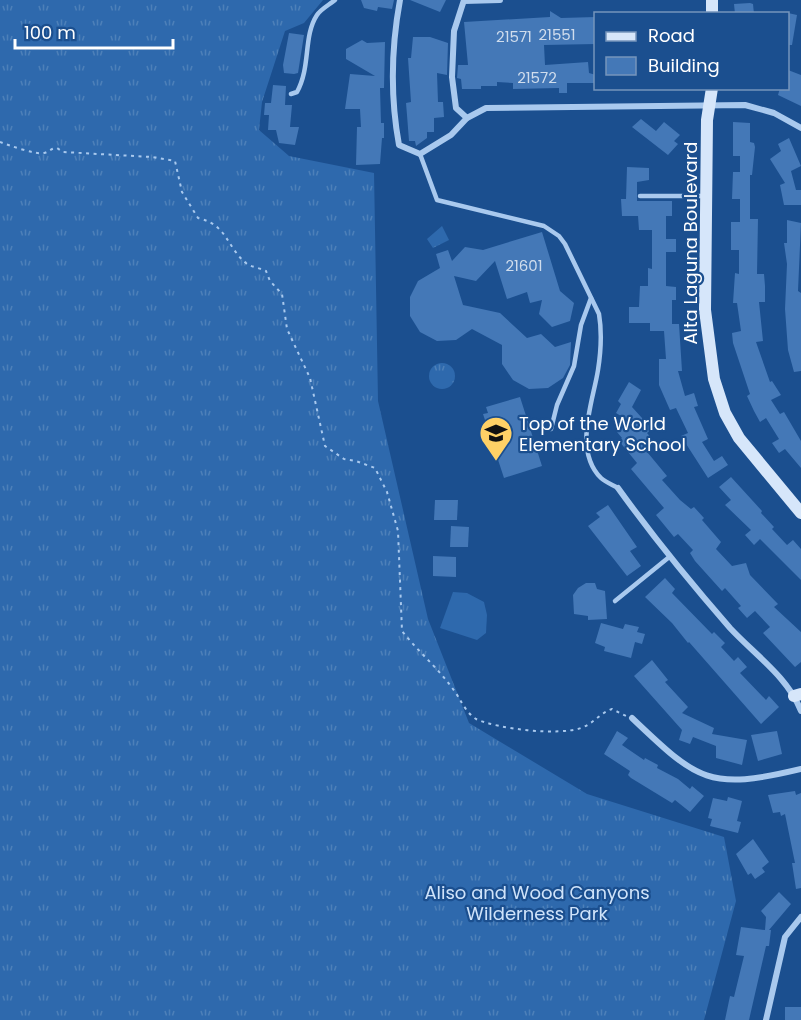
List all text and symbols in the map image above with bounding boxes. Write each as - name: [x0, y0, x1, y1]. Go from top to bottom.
- scale bar: [15, 12, 172, 50]
- legend: [594, 12, 789, 90]
- text: 100 m: [24, 20, 76, 45]
- text: Road: [648, 23, 695, 48]
- house number: 21551: [538, 24, 576, 45]
- house number: 21571: [496, 26, 532, 47]
- text: Building: [648, 53, 720, 78]
- house number: 21572: [517, 67, 557, 88]
- street label: Alta Laguna Boulevard: [678, 141, 703, 345]
- house number: 21601: [505, 255, 543, 276]
- place label: Top of the World Elementary School: [519, 411, 686, 457]
- school or university icon: Top of the World Elementary School: [478, 415, 514, 462]
- park label: Aliso and Wood Canyons Wilderness Park: [424, 880, 650, 926]

